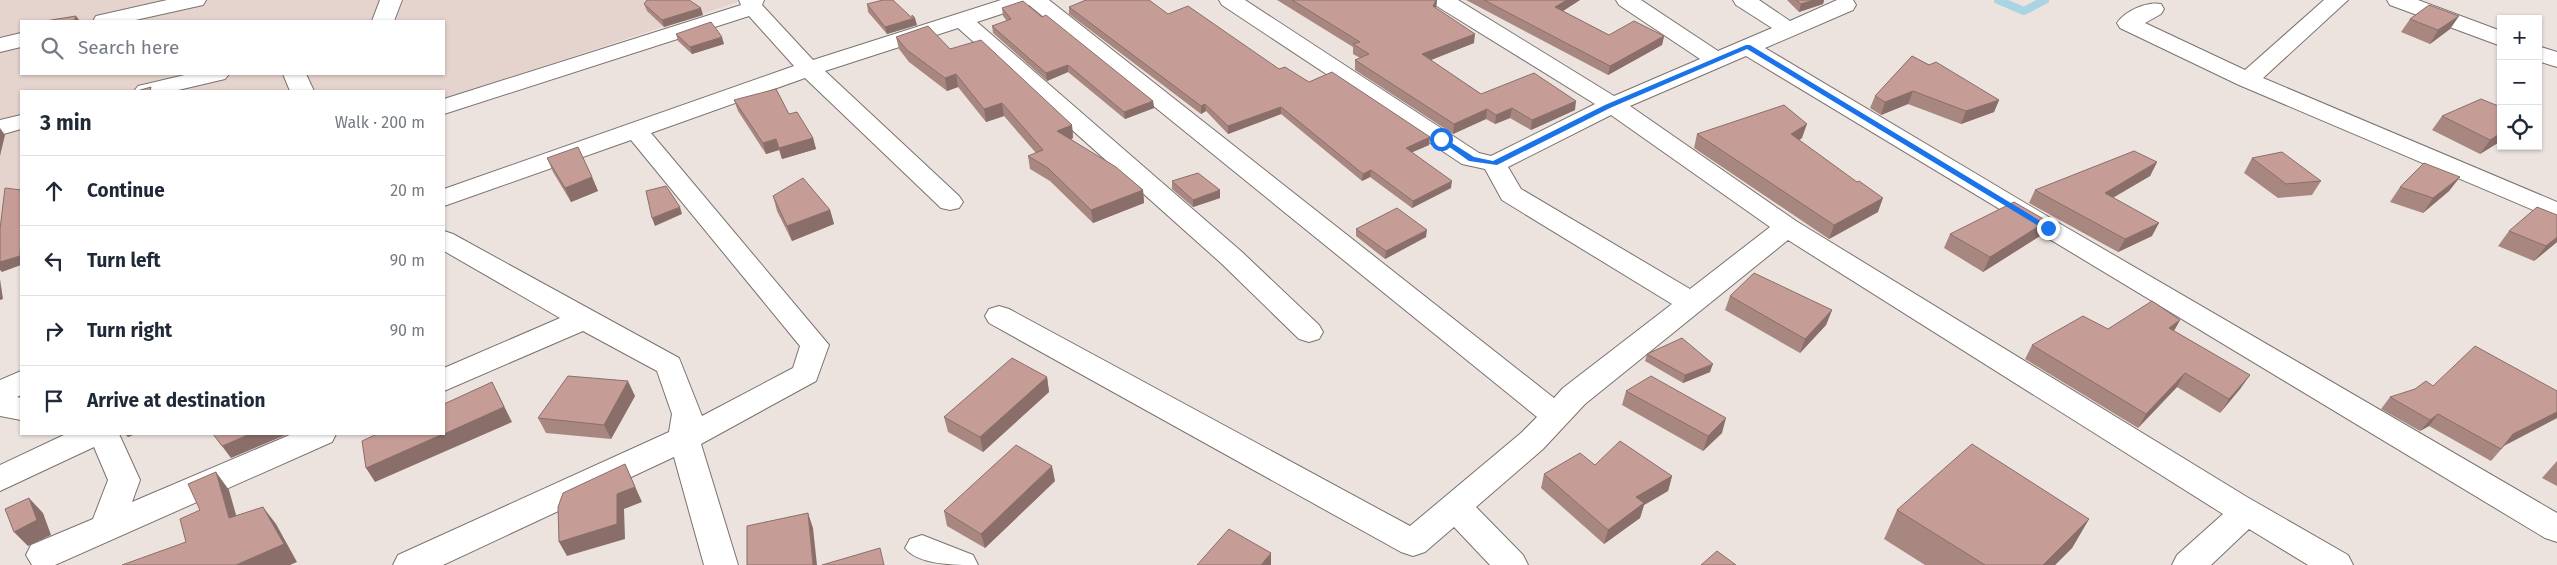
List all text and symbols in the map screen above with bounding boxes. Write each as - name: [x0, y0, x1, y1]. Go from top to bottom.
- map controls: [2497, 15, 2542, 150]
- button: +: [2497, 15, 2542, 60]
- search box: [20, 20, 445, 75]
- icon: search: [38, 34, 66, 62]
- text: Search here: [78, 36, 179, 59]
- button: −: [2497, 60, 2542, 105]
- button: locate: [2497, 105, 2542, 150]
- text: 3 min: [40, 110, 92, 136]
- text: Walk · 200 m: [335, 113, 425, 132]
- route start: [1430, 128, 1453, 151]
- icon: ahead: [40, 177, 68, 205]
- text: Continue: [87, 179, 165, 202]
- text: 20 m: [390, 181, 425, 200]
- route end: [2037, 217, 2060, 240]
- icon: left: [40, 247, 68, 275]
- text: Turn left: [87, 249, 161, 272]
- text: 90 m: [390, 251, 425, 270]
- icon: right: [40, 317, 68, 345]
- text: Turn right: [87, 319, 172, 342]
- text: 90 m: [390, 321, 425, 340]
- icon: arrive: [40, 387, 68, 415]
- text: Arrive at destination: [87, 389, 266, 412]

